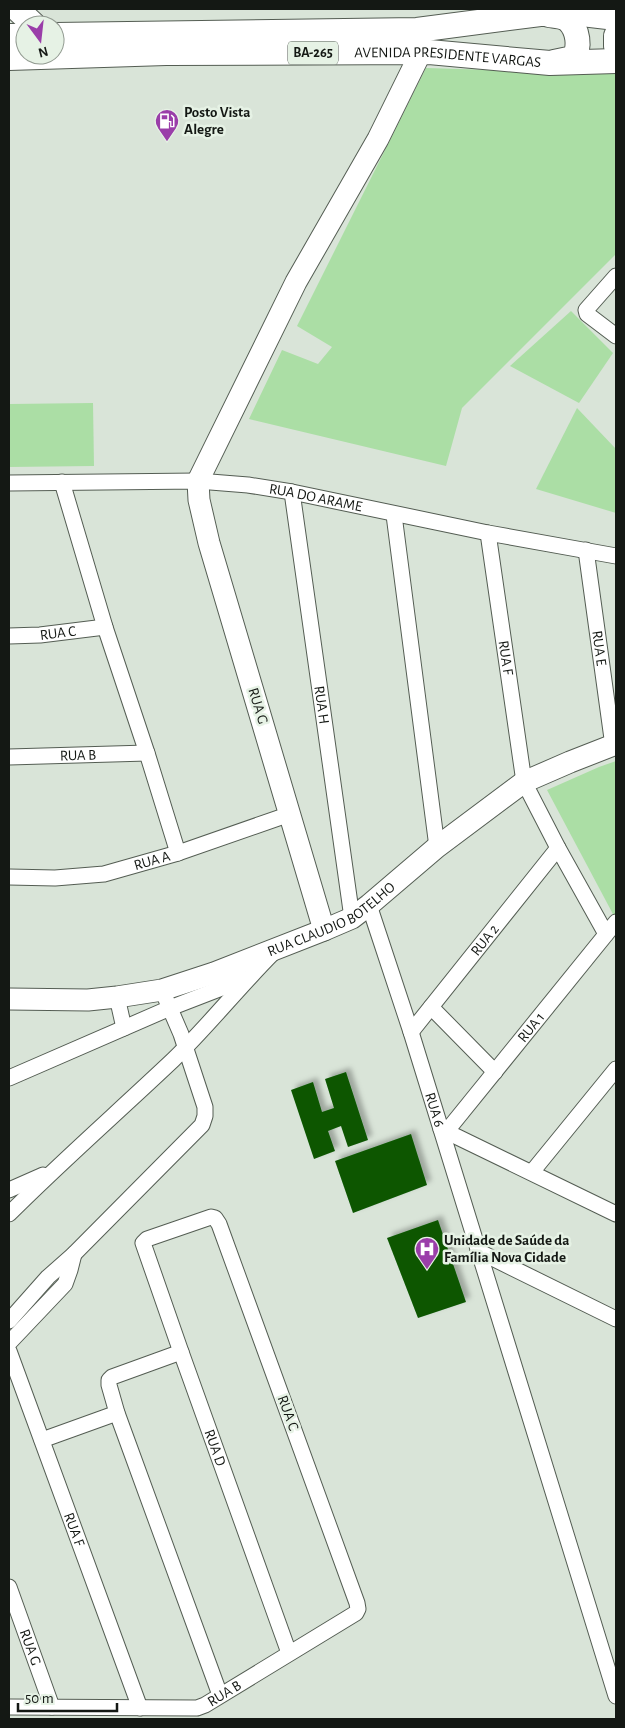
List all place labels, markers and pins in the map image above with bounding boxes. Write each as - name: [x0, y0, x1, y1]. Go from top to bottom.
- place label: Posto Vista Alegre: [184, 105, 250, 137]
- fuel station icon: Posto Vista Alegre: [154, 108, 180, 142]
- place label: Unidade de Saúde da Família Nova Cidade: [444, 1233, 569, 1265]
- hospital icon: Unidade de Saúde da Família Nova Cidade: [414, 1236, 440, 1270]

